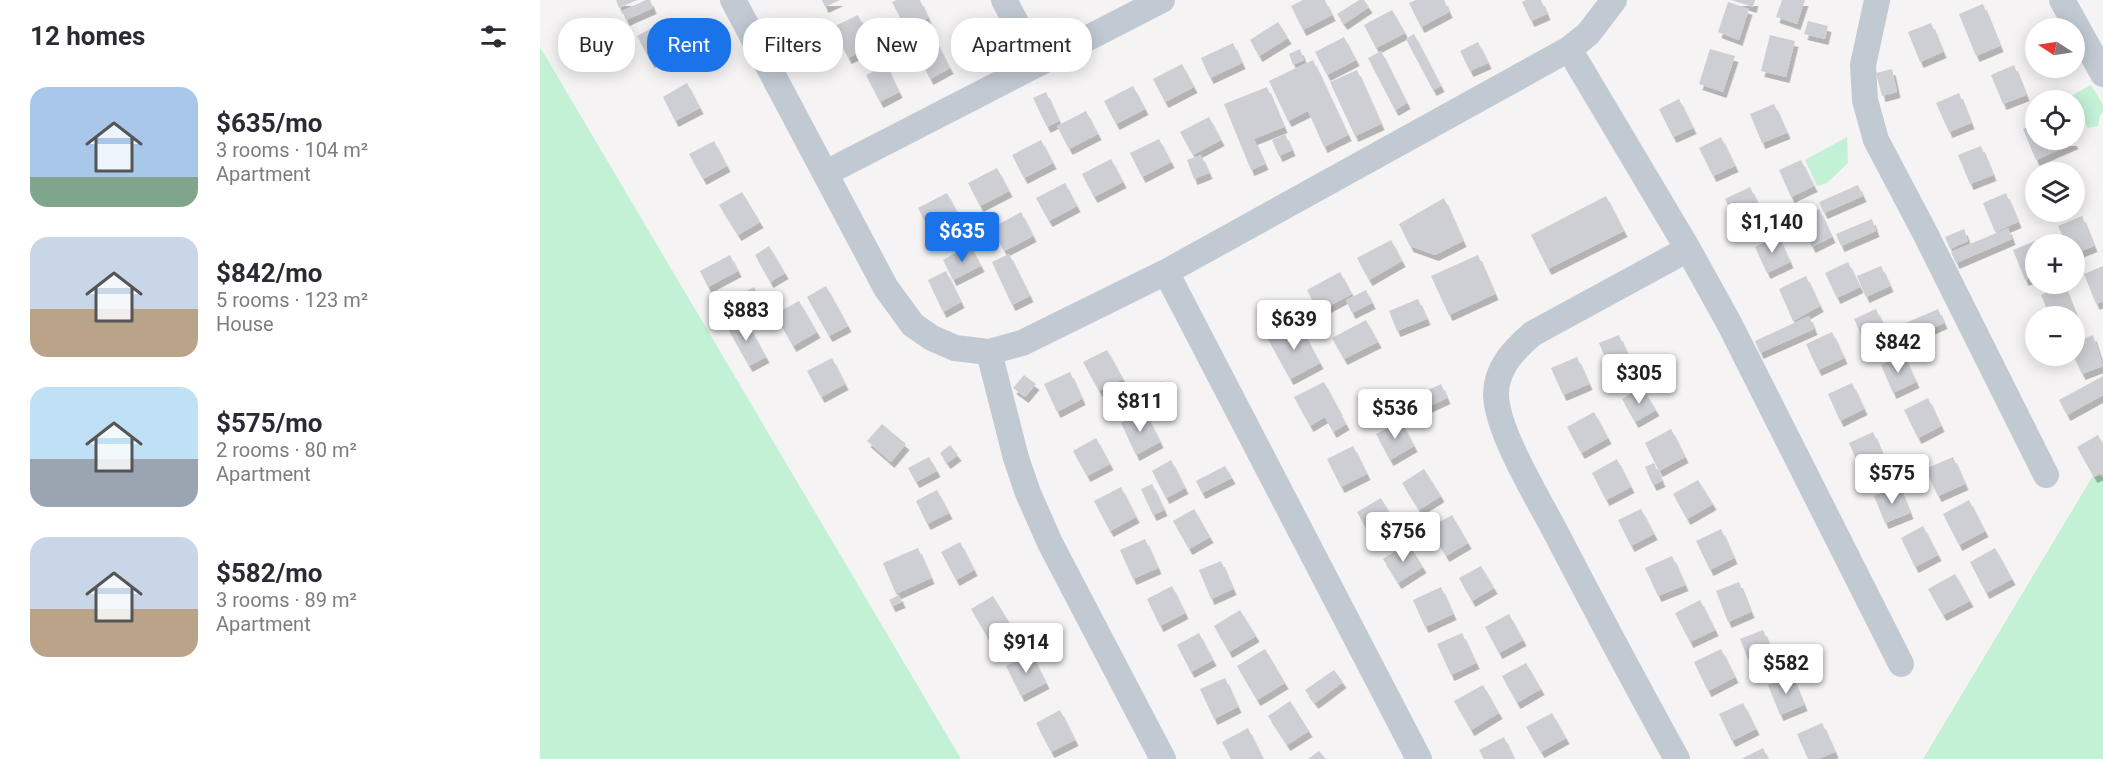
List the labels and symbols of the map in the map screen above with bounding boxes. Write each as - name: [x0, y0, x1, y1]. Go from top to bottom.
- north arrow: [2025, 18, 2085, 78]
- pin: $1,140: [1723, 203, 1821, 254]
- pin: $635: [926, 212, 998, 263]
- pin: $883: [710, 291, 782, 342]
- pin: $639: [1258, 300, 1330, 351]
- pin: $842: [1862, 323, 1934, 374]
- pin: $305: [1603, 354, 1675, 405]
- pin: $811: [1104, 382, 1176, 433]
- pin: $536: [1359, 389, 1431, 440]
- pin: $575: [1856, 454, 1928, 505]
- pin: $756: [1367, 512, 1439, 563]
- pin: $914: [990, 623, 1062, 674]
- pin: $582: [1750, 644, 1822, 695]

